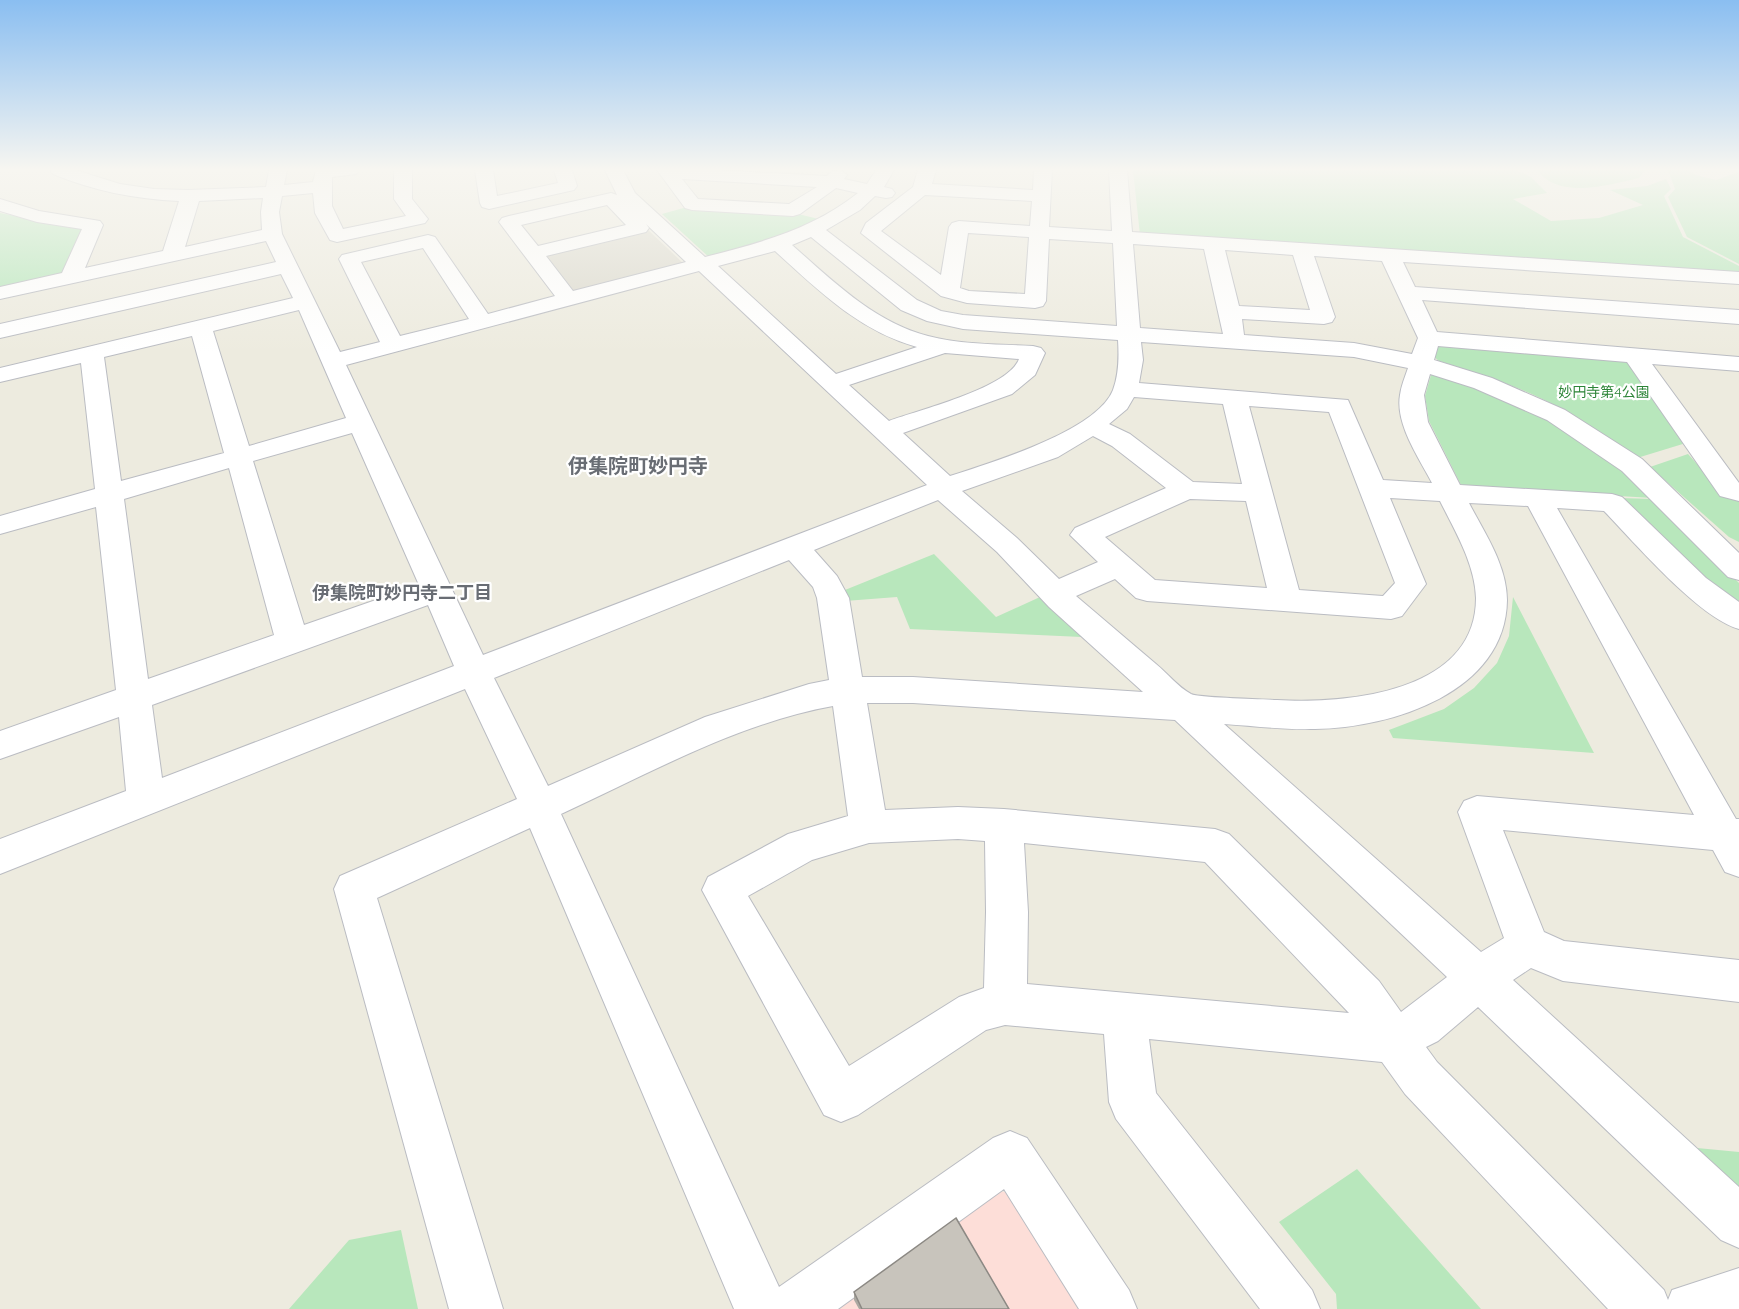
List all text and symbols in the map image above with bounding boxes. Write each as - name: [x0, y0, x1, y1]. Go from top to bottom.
- park label: 妙円寺第4公園: [1558, 383, 1650, 401]
- district label: 伊集院町妙円寺: [568, 453, 708, 478]
- district label: 伊集院町妙円寺二丁目: [312, 581, 492, 604]

